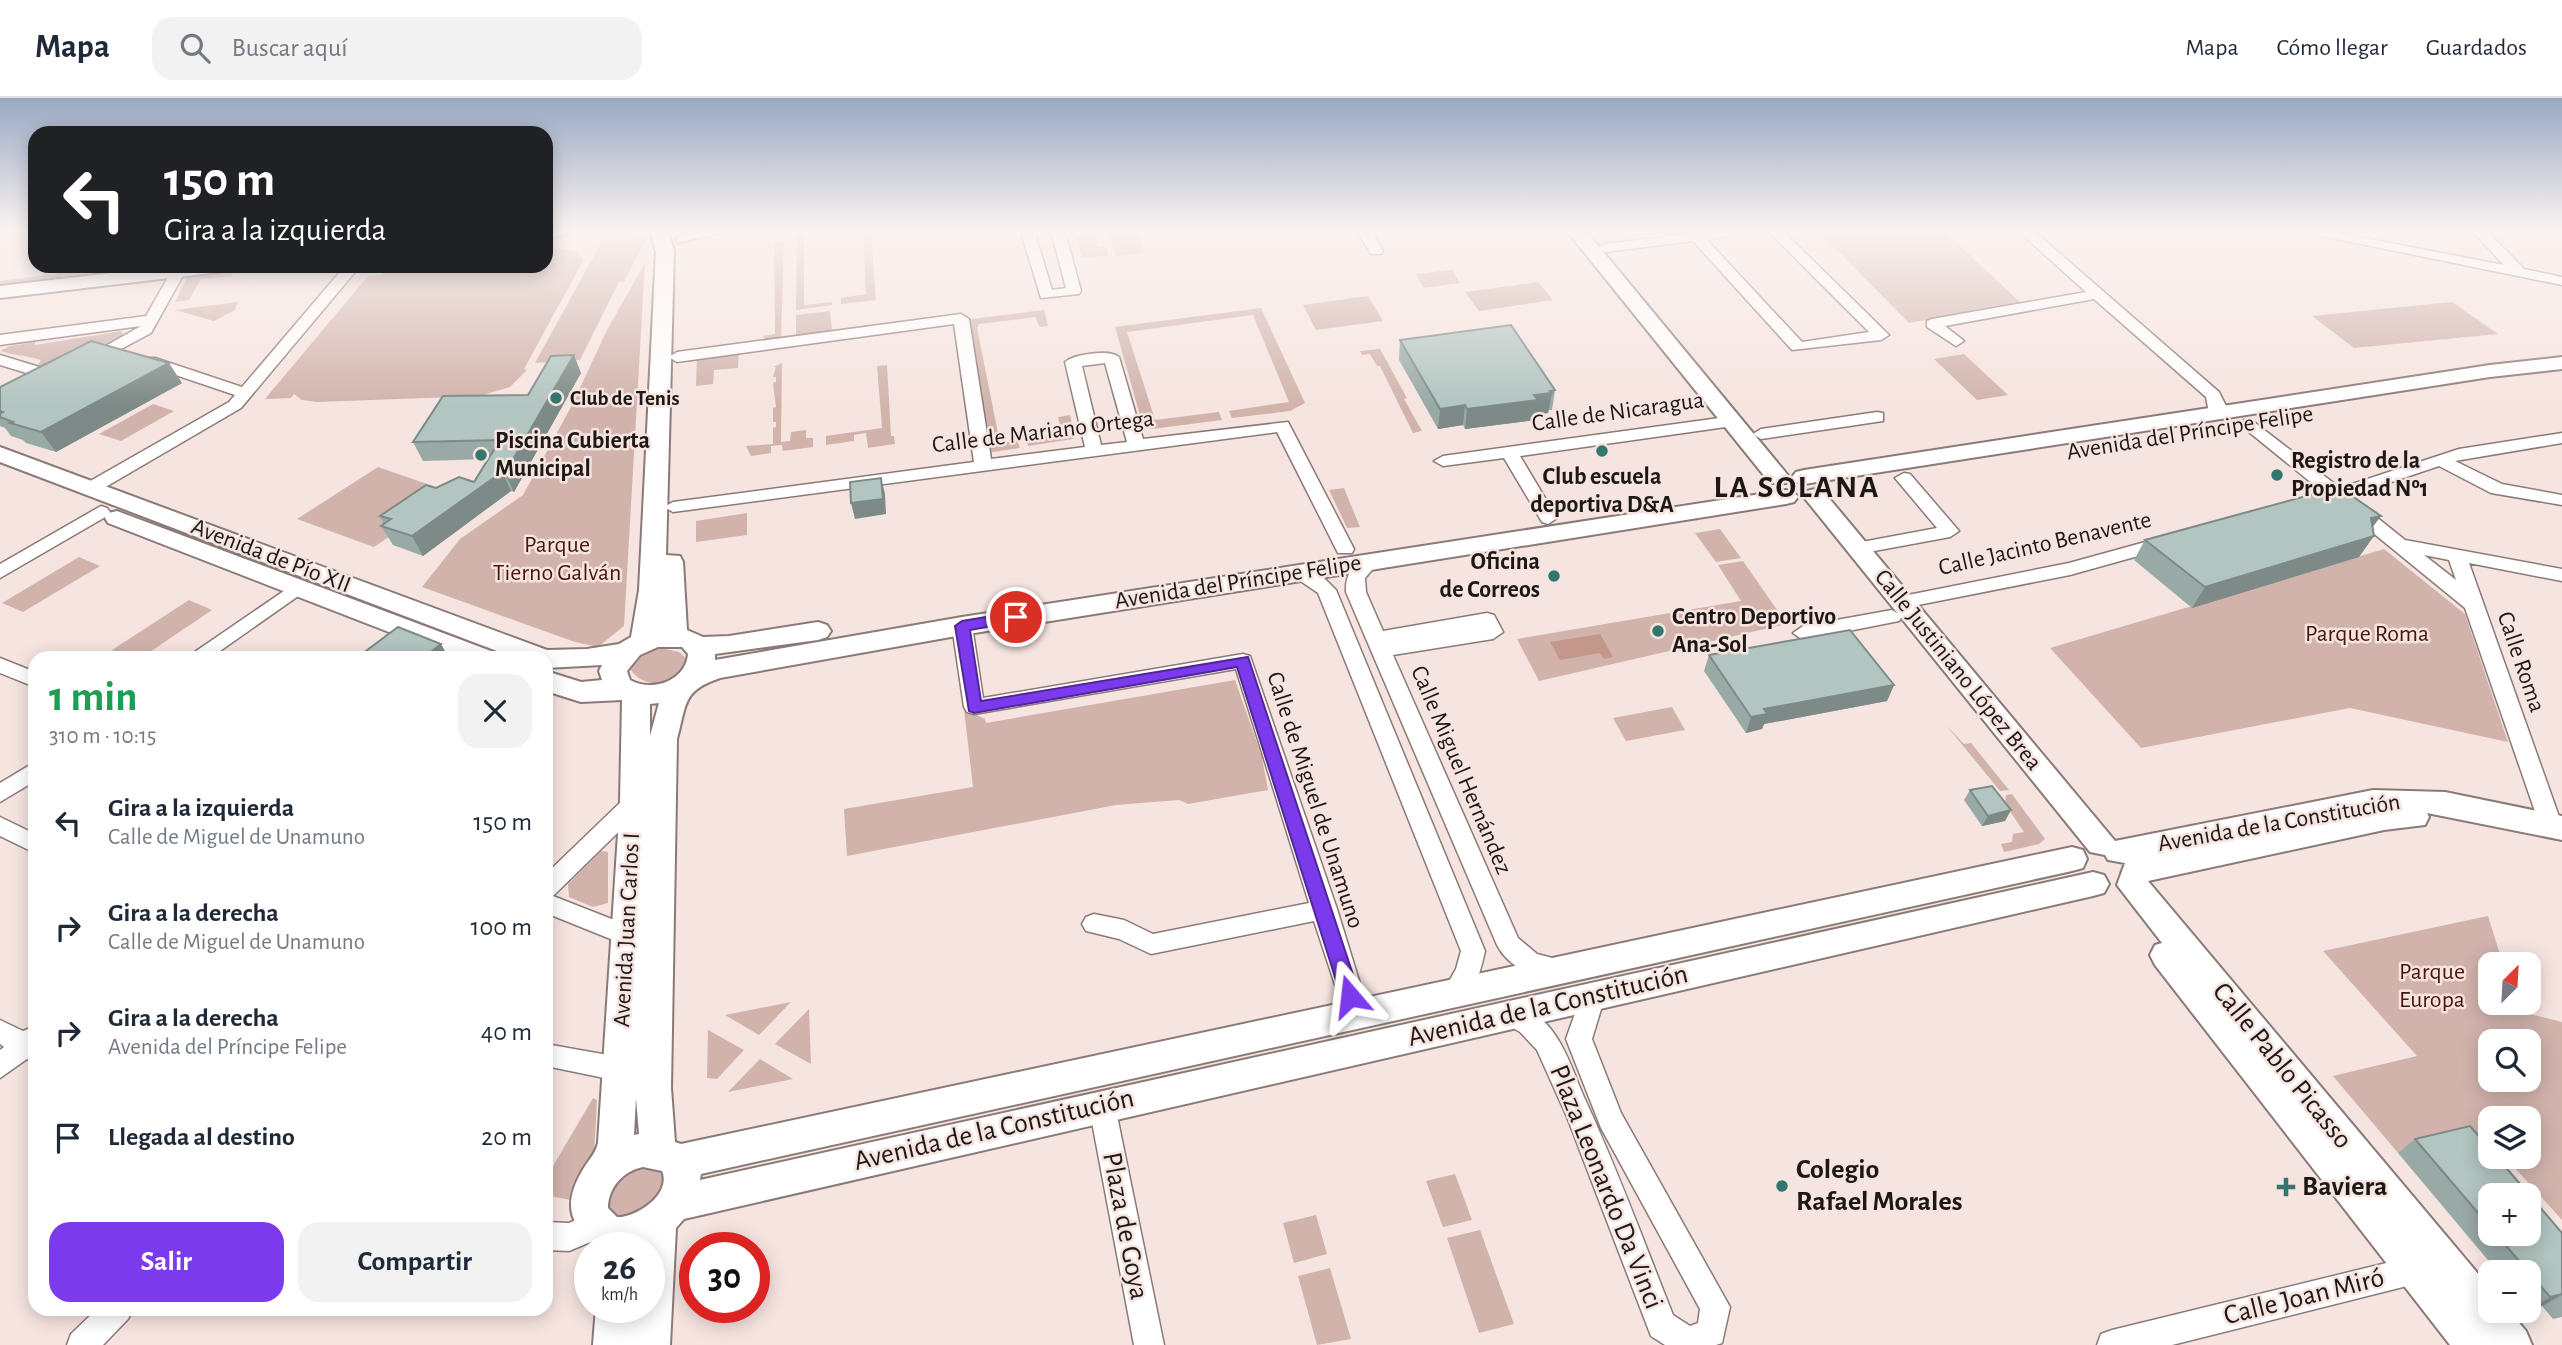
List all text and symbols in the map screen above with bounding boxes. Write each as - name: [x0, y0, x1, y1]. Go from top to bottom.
- search box: [152, 17, 642, 80]
- icon: search: [176, 29, 214, 67]
- text: Mapa: [35, 31, 110, 64]
- text: Buscar aquí: [232, 35, 348, 61]
- text: Mapa: [2185, 36, 2239, 60]
- text: Cómo llegar: [2277, 36, 2388, 60]
- text: Guardados: [2426, 36, 2527, 60]
- icon: left: [49, 154, 140, 245]
- text: 150 m: [164, 156, 275, 205]
- text: Gira a la izquierda: [164, 214, 386, 246]
- place label: Club de Tenis: [570, 388, 680, 409]
- street label: Calle de Nicaragua: [1530, 388, 1706, 436]
- marker: Club de Tenis: [548, 390, 564, 406]
- street label: Avenida del Príncipe Felipe: [2065, 402, 2315, 464]
- street label: Calle de Mariano Ortega: [931, 406, 1155, 458]
- place label: Piscina Cubierta Municipal: [495, 429, 650, 481]
- marker: Club escuela deportiva D&A: [1594, 443, 1610, 459]
- marker: Piscina Cubierta Municipal: [473, 447, 489, 463]
- place label: Registro de la Propiedad Nº1: [2291, 449, 2428, 501]
- place label: Club escuela deportiva D&A: [1530, 465, 1674, 517]
- marker: Registro de la Propiedad Nº1: [2269, 467, 2285, 483]
- district label: LA SOLANA: [1714, 471, 1881, 503]
- street label: Calle Jacinto Benavente: [1936, 508, 2154, 580]
- street label: Avenida de Pío XII: [188, 515, 354, 597]
- park label: Parque Tierno Galván: [493, 533, 621, 585]
- place label: Oficina de Correos: [1440, 550, 1540, 602]
- street label: Avenida del Príncipe Felipe: [1113, 551, 1363, 613]
- street label: Calle Justiniano López Brea: [1870, 565, 2046, 775]
- marker: Oficina de Correos: [1546, 568, 1562, 584]
- pin: [986, 587, 1046, 647]
- icon: arrive: [997, 598, 1035, 636]
- place label: Centro Deportivo Ana-Sol: [1672, 605, 1836, 657]
- street label: Calle Roma: [2493, 609, 2549, 715]
- park label: Parque Roma: [2305, 622, 2429, 646]
- marker: Centro Deportivo Ana-Sol: [1650, 623, 1666, 639]
- street label: Calle Miguel Hernández: [1406, 662, 1516, 878]
- street label: Calle de Miguel de Unamuno: [1262, 669, 1368, 931]
- button: close: [458, 674, 532, 748]
- text: 1 min: [49, 676, 138, 718]
- text: 310 m · 10:15: [49, 725, 156, 748]
- street label: Avenida de la Constitución: [2156, 790, 2402, 856]
- text: Gira a la izquierda: [108, 795, 294, 821]
- icon: left: [49, 804, 87, 842]
- text: 150 m: [473, 809, 532, 835]
- text: Calle de Miguel de Unamuno: [108, 826, 365, 849]
- street label: Avenida Juan Carlos I: [610, 832, 644, 1028]
- text: Gira a la derecha: [108, 900, 279, 926]
- icon: right: [49, 909, 87, 947]
- text: 100 m: [471, 914, 532, 940]
- text: Calle de Miguel de Unamuno: [108, 931, 365, 954]
- north arrow: [2478, 952, 2541, 1015]
- map controls: [2478, 952, 2541, 1323]
- position arrow: [1313, 959, 1387, 1033]
- street label: Avenida de la Constitución: [1405, 960, 1691, 1052]
- park label: Parque Europa: [2399, 960, 2465, 1012]
- street label: Calle Pablo Picasso: [2207, 978, 2357, 1154]
- text: Gira a la derecha: [108, 1005, 279, 1031]
- icon: right: [49, 1014, 87, 1052]
- text: 40 m: [481, 1019, 532, 1045]
- button: search: [2478, 1029, 2541, 1092]
- text: Avenida del Príncipe Felipe: [108, 1036, 347, 1059]
- street label: Plaza Leonardo Da Vinci: [1544, 1061, 1668, 1313]
- street label: Avenida de la Constitución: [851, 1084, 1137, 1176]
- button: layers: [2478, 1106, 2541, 1169]
- icon: arrive: [49, 1119, 87, 1157]
- text: Llegada al destino: [108, 1124, 295, 1150]
- text: 20 m: [481, 1124, 532, 1150]
- street label: Plaza de Goya: [1097, 1150, 1153, 1302]
- place label: Colegio Rafael Morales: [1796, 1156, 1962, 1216]
- place label: Baviera: [2302, 1173, 2387, 1201]
- marker: Baviera: [2276, 1177, 2296, 1197]
- marker: Colegio Rafael Morales: [1774, 1178, 1790, 1194]
- button: +: [2478, 1183, 2541, 1246]
- button: Salir: [49, 1222, 284, 1302]
- button: Compartir: [298, 1222, 532, 1302]
- speed limit sign: 30: [679, 1232, 770, 1323]
- text: 26: [603, 1251, 636, 1286]
- button: −: [2478, 1260, 2541, 1323]
- street label: Calle Joan Miró: [2221, 1264, 2387, 1330]
- text: km/h: [601, 1286, 638, 1304]

